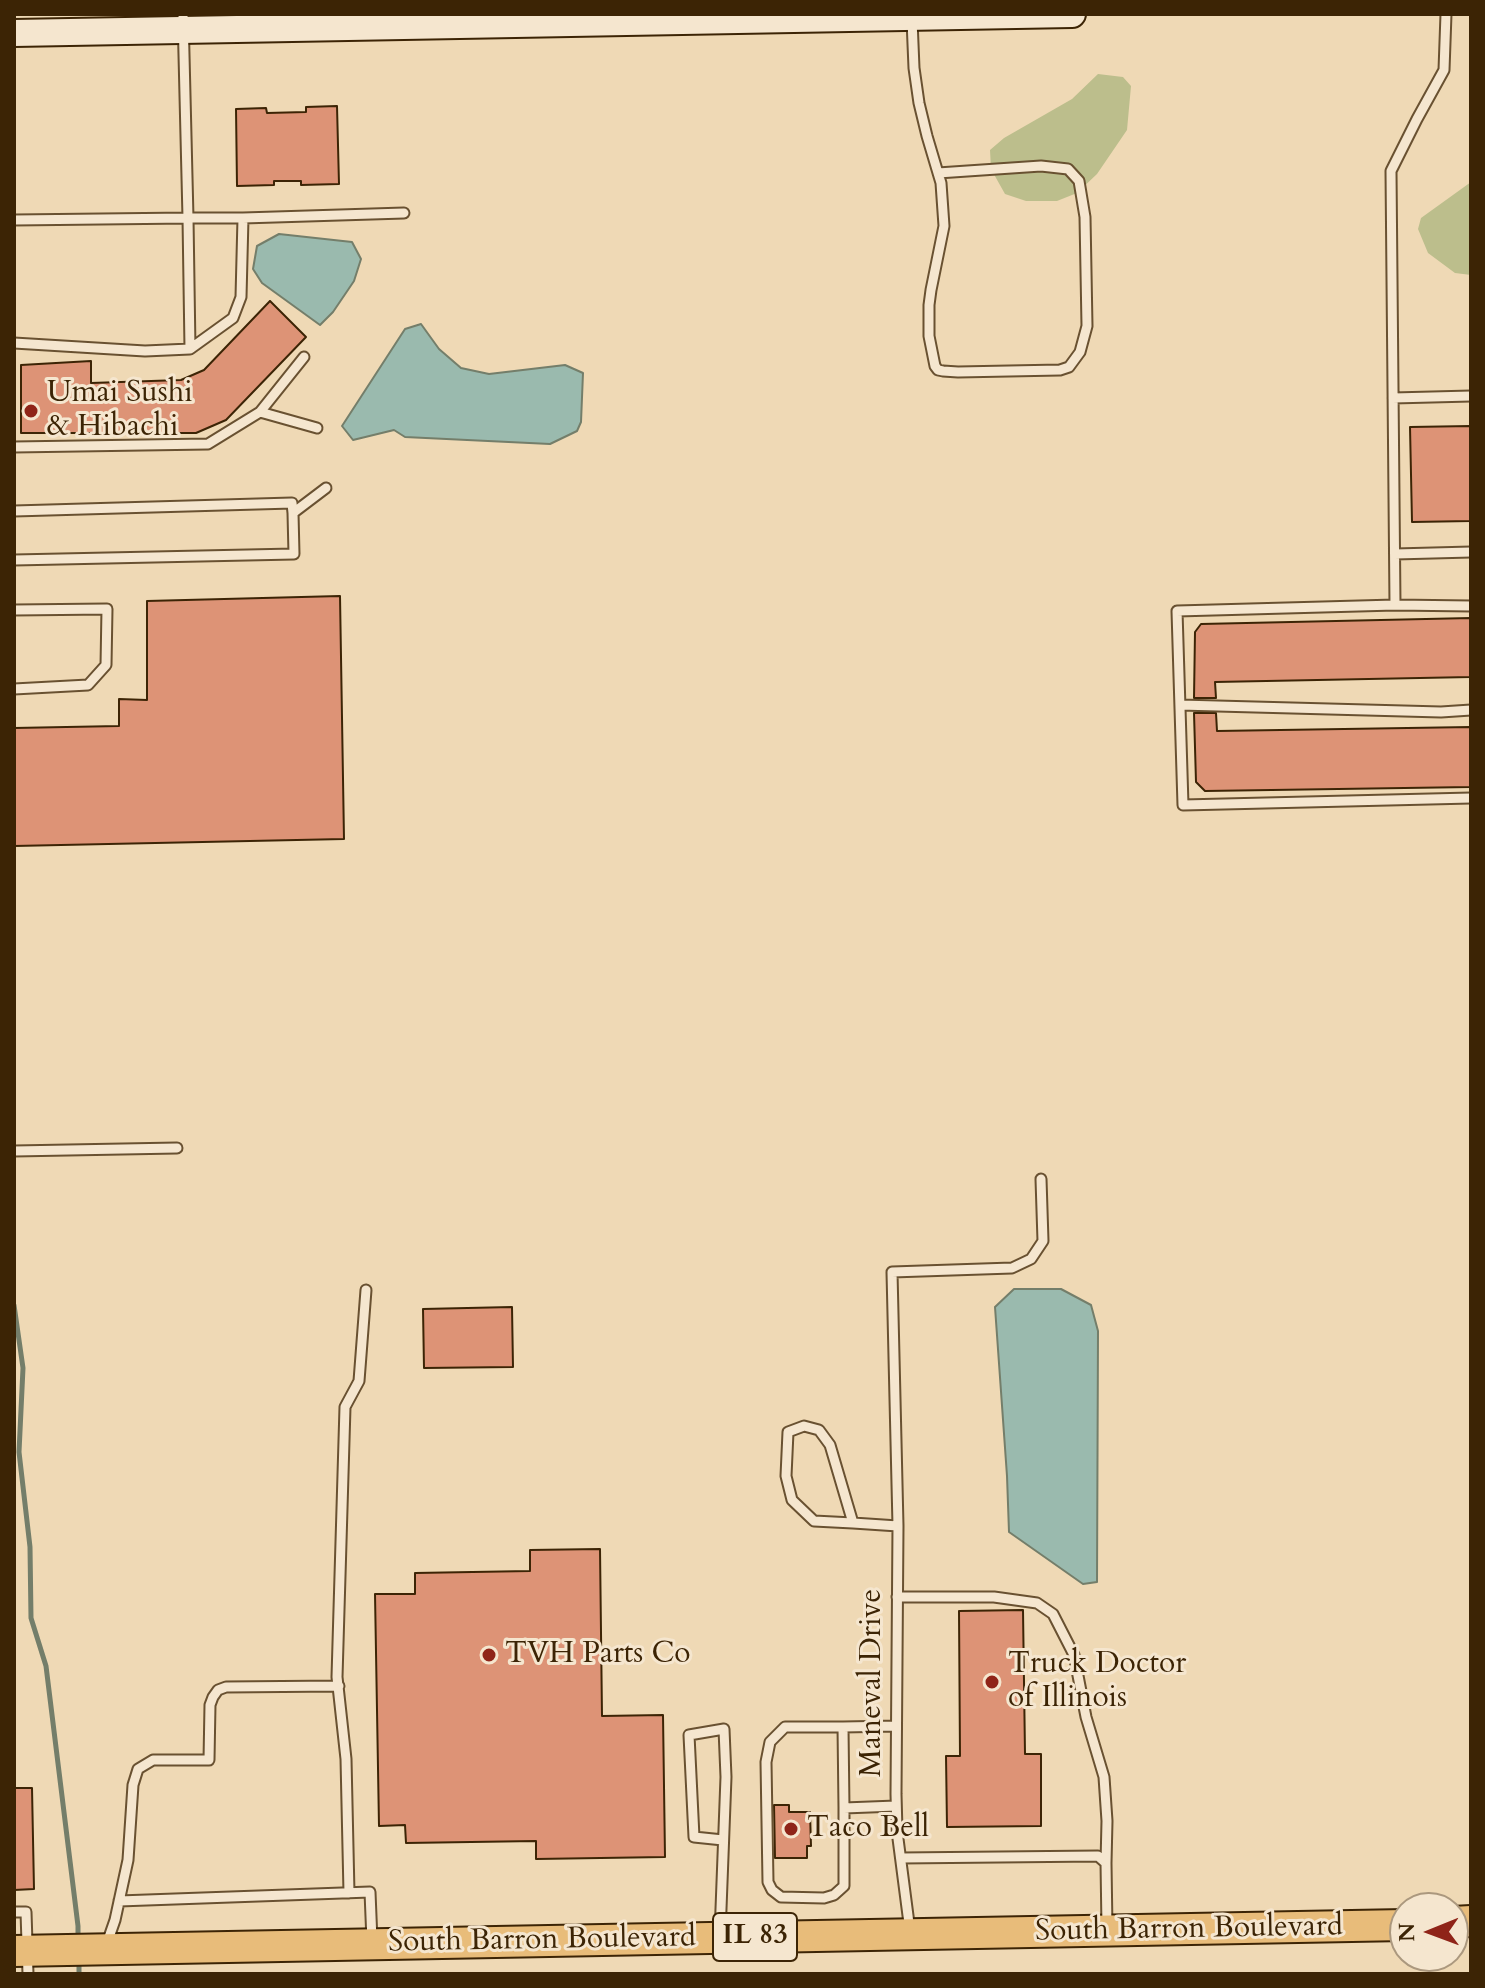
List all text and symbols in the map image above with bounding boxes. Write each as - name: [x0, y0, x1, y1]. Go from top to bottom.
- place label: Umai Sushi & Hibachi: [47, 376, 193, 446]
- marker: Umai Sushi & Hibachi: [22, 402, 40, 420]
- street label: Maneval Drive: [855, 1589, 891, 1777]
- place label: TVH Parts Co: [505, 1637, 691, 1673]
- marker: TVH Parts Co: [480, 1646, 498, 1664]
- place label: Truck Doctor of Illinois: [1008, 1647, 1186, 1718]
- marker: Truck Doctor of Illinois: [983, 1673, 1001, 1691]
- place label: Taco Bell: [807, 1811, 929, 1847]
- marker: Taco Bell: [782, 1820, 800, 1838]
- north arrow: [1389, 1892, 1469, 1972]
- street label: South Barron Boulevard: [1035, 1909, 1343, 1951]
- road number: IL 83: [713, 1913, 797, 1961]
- street label: South Barron Boulevard: [388, 1920, 696, 1962]
- text: N: [1392, 1923, 1422, 1942]

